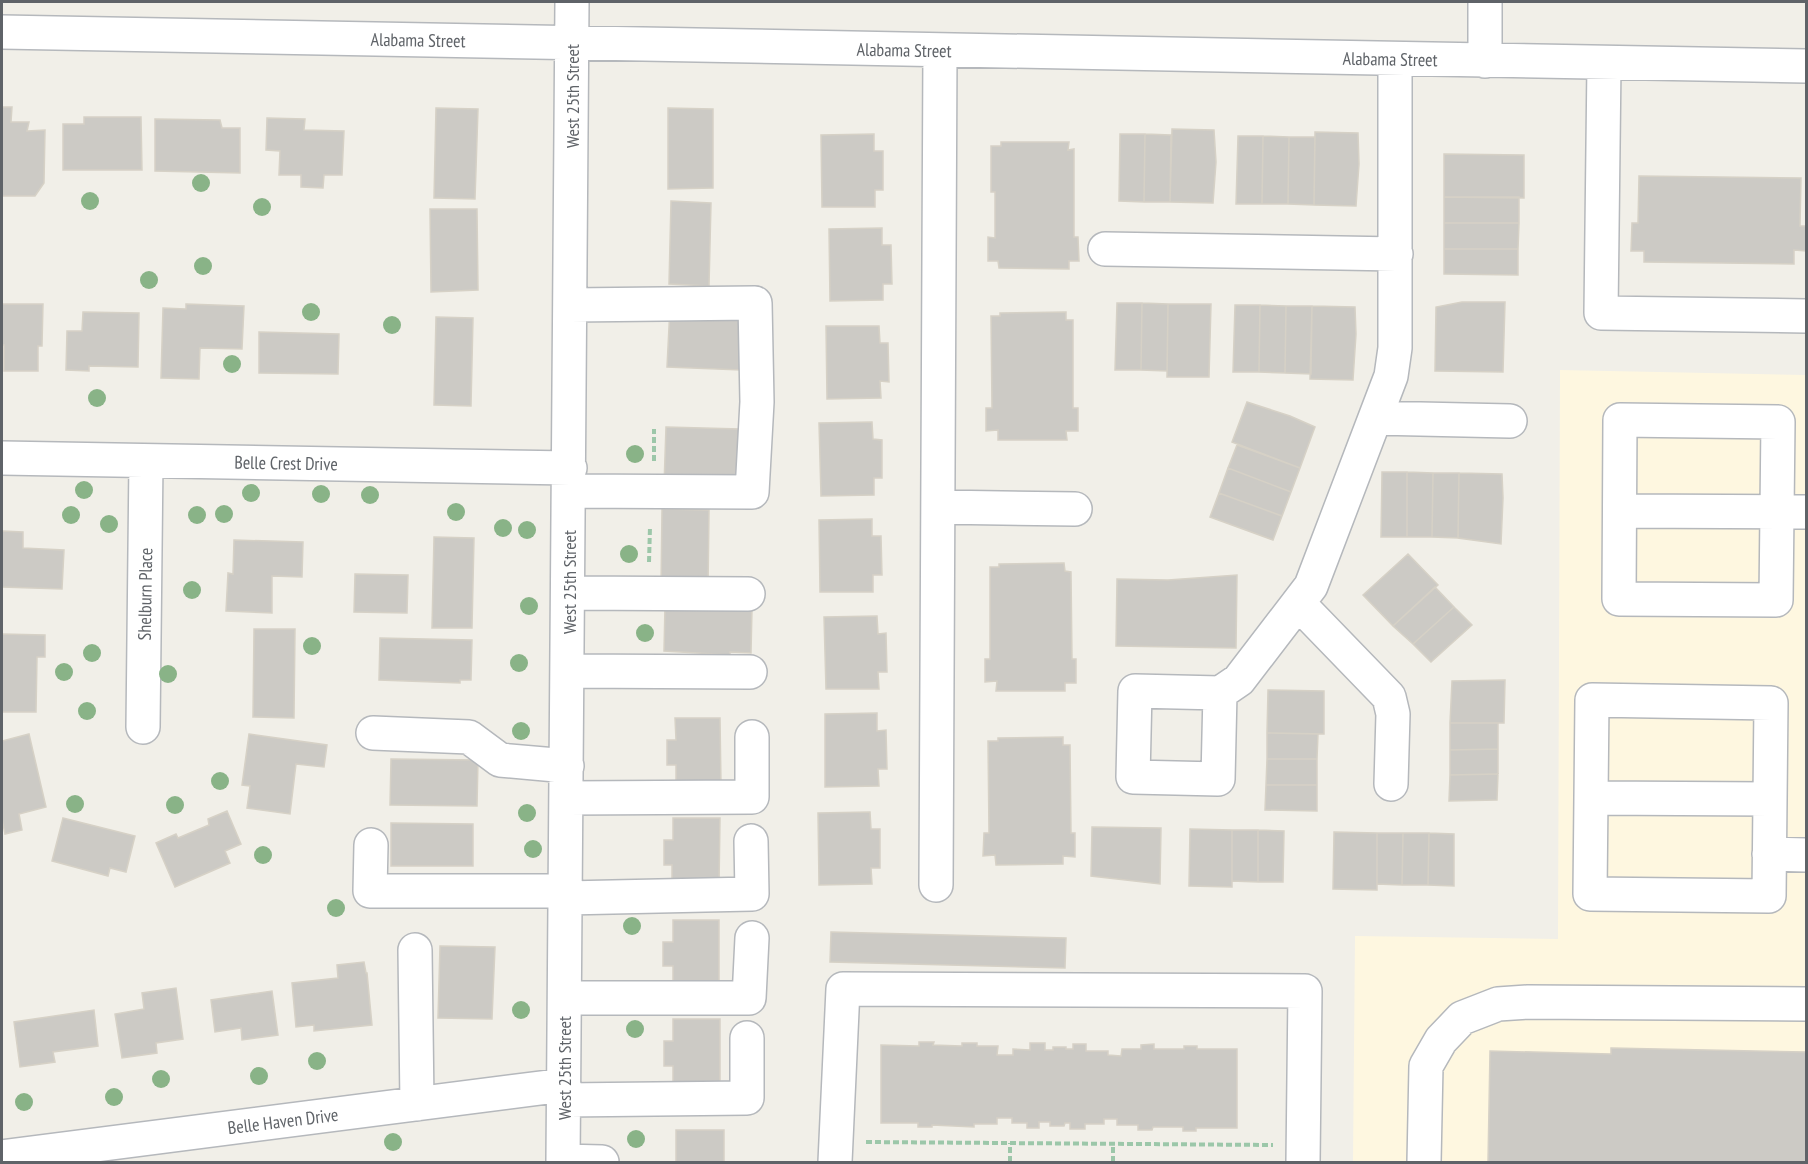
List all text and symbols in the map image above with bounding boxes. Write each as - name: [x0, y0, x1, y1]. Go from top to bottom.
- street label: Alabama Street: [370, 28, 466, 52]
- street label: Alabama Street: [856, 38, 952, 62]
- street label: West 25th Street: [561, 44, 584, 148]
- street label: Alabama Street: [1342, 47, 1438, 71]
- street label: Belle Crest Drive: [234, 451, 338, 475]
- street label: West 25th Street: [558, 530, 581, 634]
- street label: Shelburn Place: [133, 548, 157, 640]
- street label: West 25th Street: [553, 1016, 576, 1120]
- street label: Belle Haven Drive: [226, 1103, 340, 1139]

